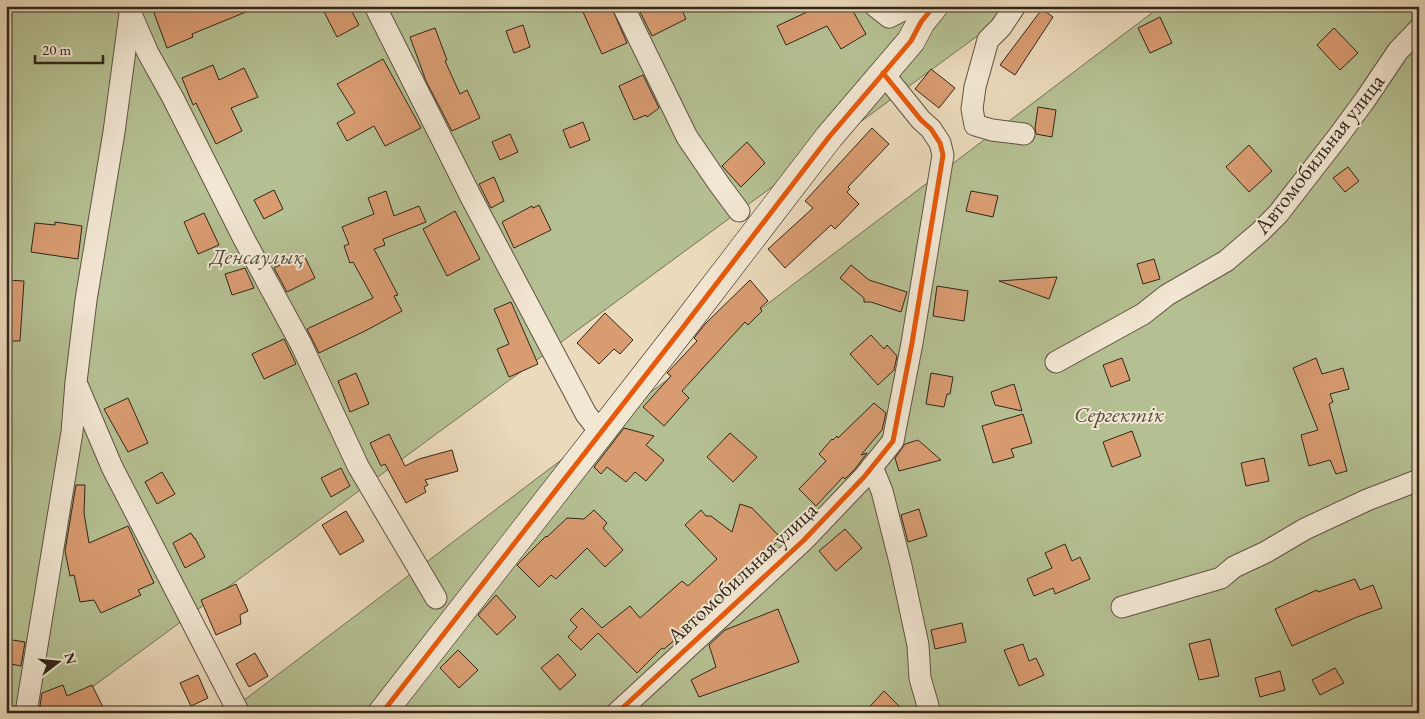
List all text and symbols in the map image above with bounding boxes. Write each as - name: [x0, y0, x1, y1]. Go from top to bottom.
- scale bar: [35, 32, 102, 64]
- text: 20 m: [42, 40, 71, 59]
- street label: Автомобильная улица: [1247, 68, 1391, 241]
- park label: Денсаулық: [208, 242, 304, 271]
- park label: Сергектік: [1074, 400, 1165, 429]
- street label: Автомобильная улица: [660, 495, 824, 651]
- north arrow: [32, 636, 82, 686]
- text: N: [60, 650, 81, 667]

